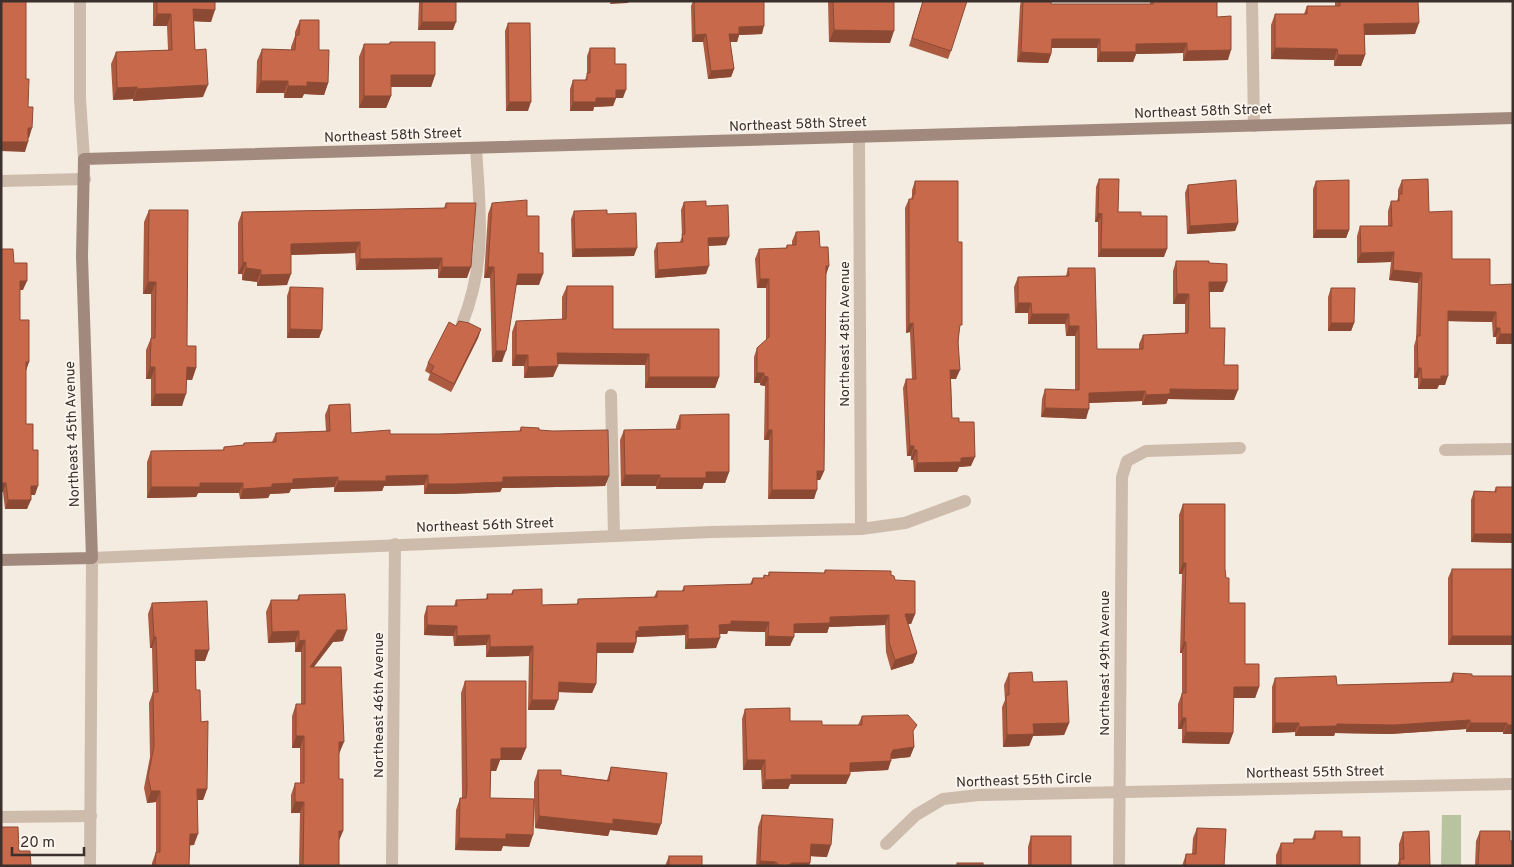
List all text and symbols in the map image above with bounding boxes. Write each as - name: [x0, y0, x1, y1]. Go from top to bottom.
- street label: Northeast 58th Street: [1134, 101, 1272, 123]
- street label: Northeast 58th Street: [729, 114, 867, 136]
- street label: Northeast 58th Street: [324, 125, 462, 147]
- street label: Northeast 48th Avenue: [837, 261, 854, 407]
- street label: Northeast 45th Avenue: [62, 361, 84, 507]
- street label: Northeast 56th Street: [416, 515, 554, 537]
- street label: Northeast 49th Avenue: [1097, 590, 1114, 736]
- street label: Northeast 46th Avenue: [371, 632, 388, 778]
- street label: Northeast 55th Street: [1246, 763, 1384, 783]
- street label: Northeast 55th Circle: [956, 770, 1092, 792]
- scale bar: [12, 824, 85, 856]
- text: 20 m: [20, 834, 55, 853]

